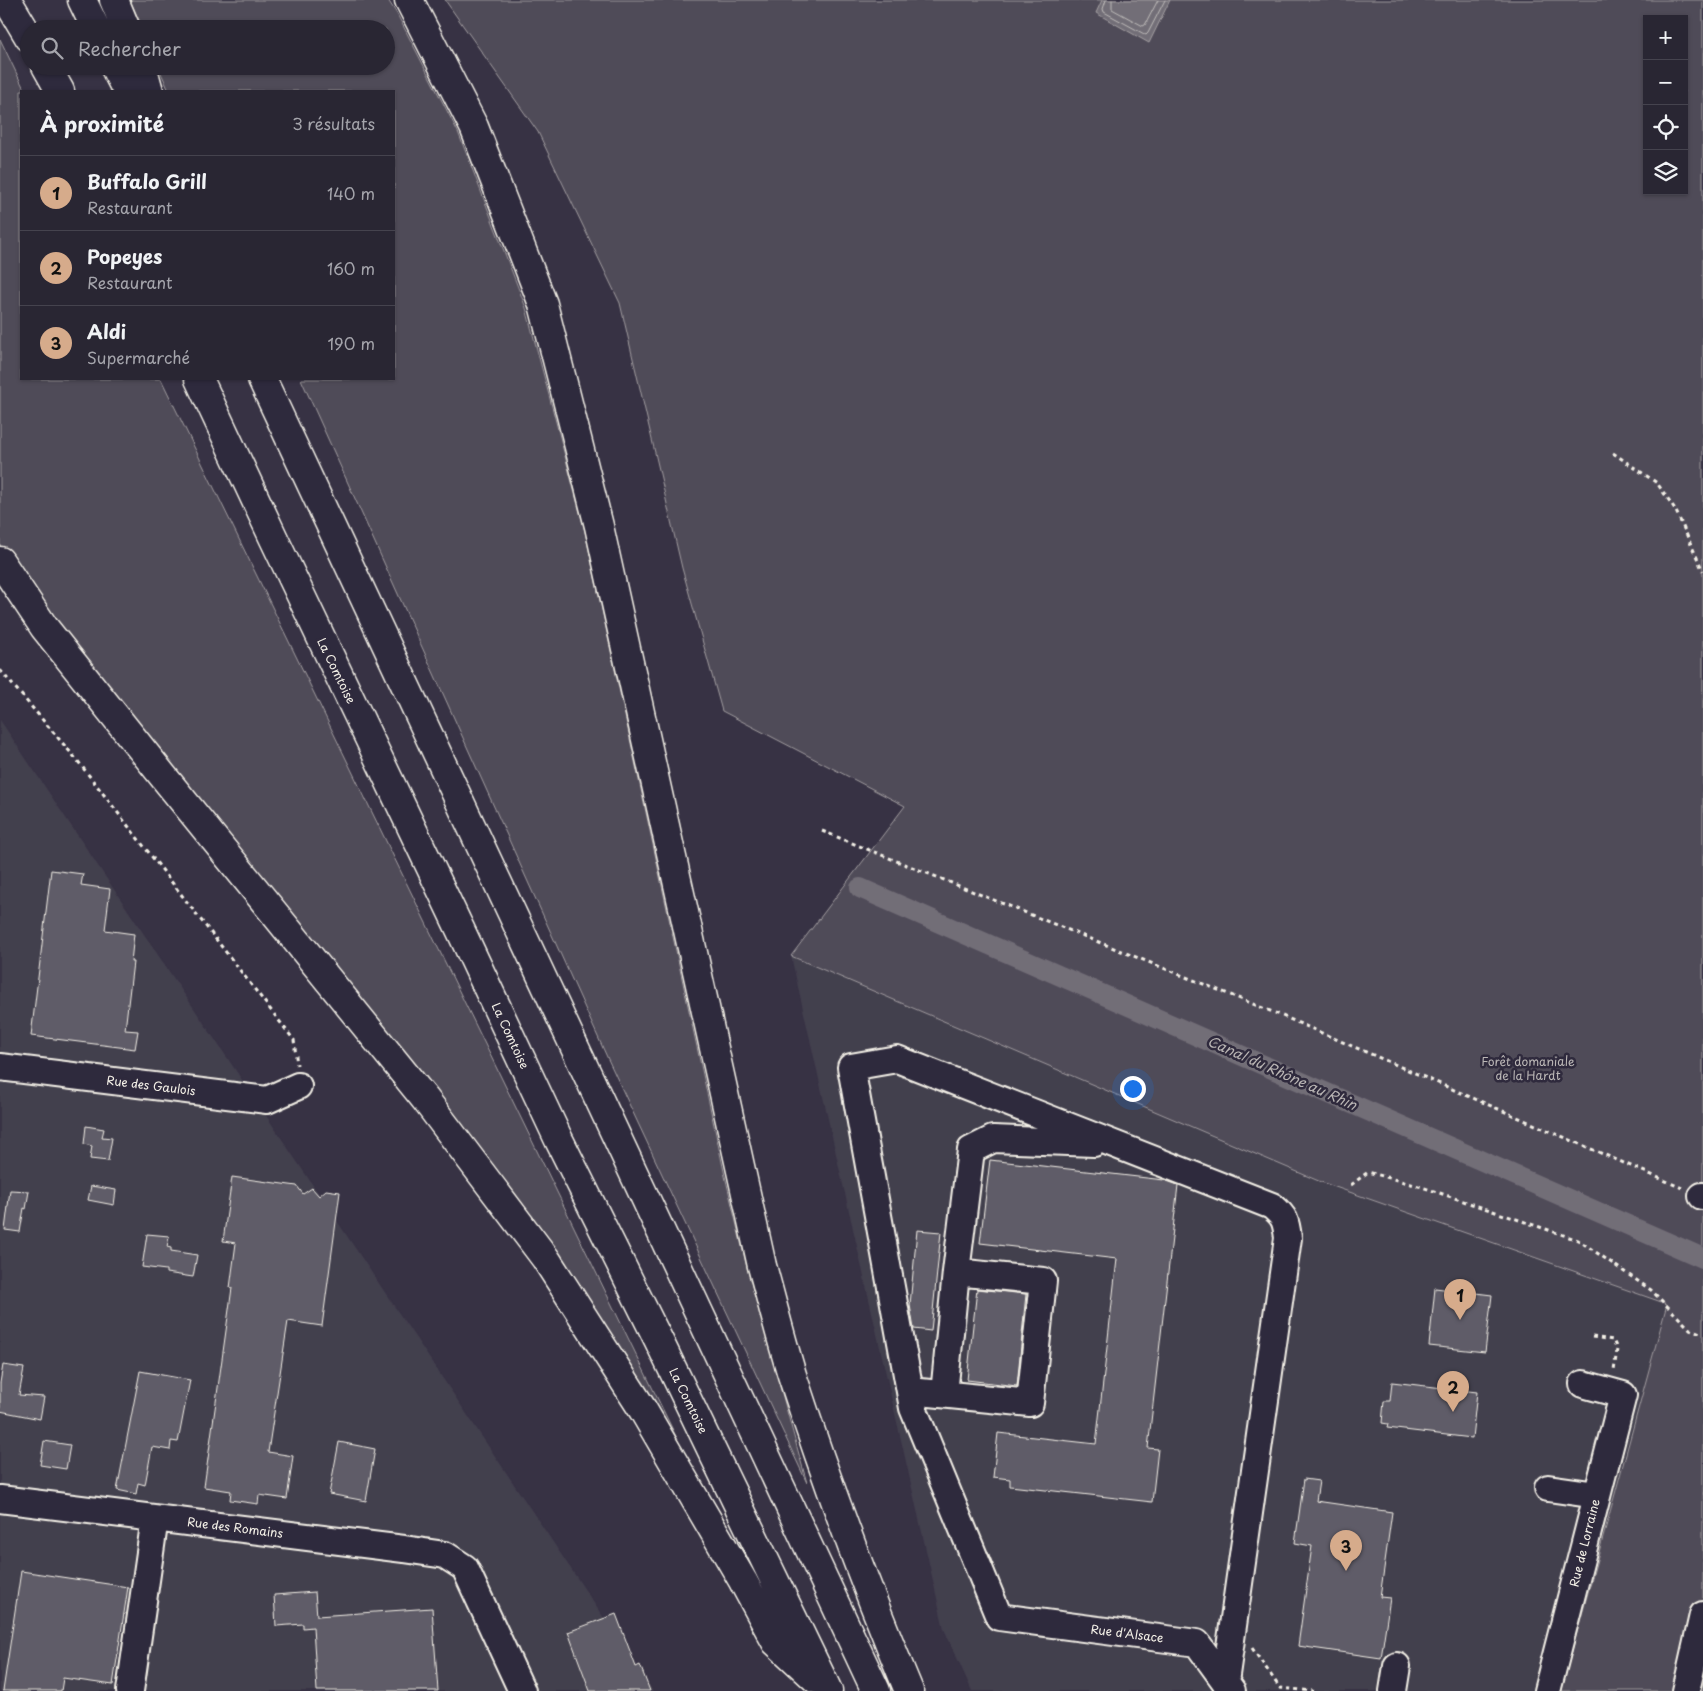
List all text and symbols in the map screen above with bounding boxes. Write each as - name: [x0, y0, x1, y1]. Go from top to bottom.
- map controls: [1643, 15, 1688, 195]
- button: +: [1643, 15, 1688, 60]
- search box: [20, 20, 395, 75]
- icon: search: [38, 34, 66, 62]
- text: Rechercher: [78, 34, 181, 62]
- button: −: [1643, 60, 1688, 105]
- button: locate: [1643, 105, 1688, 150]
- text: À proximité: [40, 107, 164, 139]
- text: 3 résultats: [292, 111, 375, 135]
- button: layers: [1643, 150, 1688, 195]
- text: Buffalo Grill: [87, 167, 207, 195]
- text: 1: [52, 181, 60, 205]
- text: 140 m: [327, 181, 375, 205]
- text: Restaurant: [87, 195, 173, 219]
- text: Popeyes: [87, 242, 162, 270]
- text: 2: [50, 256, 62, 280]
- text: 160 m: [327, 256, 375, 280]
- text: Restaurant: [87, 270, 173, 294]
- text: Aldi: [87, 317, 126, 345]
- text: 3: [51, 331, 61, 355]
- text: 190 m: [327, 331, 375, 355]
- text: Supermarché: [87, 345, 190, 369]
- street label: La Comtoise: [313, 635, 361, 707]
- street label: La Comtoise: [488, 999, 534, 1072]
- water label: Canal du Rhône au Rhin: [1204, 1030, 1361, 1115]
- park label: Forêt domaniale de la Hardt: [1481, 1052, 1575, 1084]
- street label: Rue des Gaulois: [106, 1071, 197, 1099]
- your location: [1120, 1076, 1146, 1102]
- pin: 1: [1444, 1279, 1476, 1320]
- street label: La Comtoise: [665, 1365, 713, 1437]
- pin: 2: [1437, 1371, 1469, 1412]
- street label: Rue de Lorraine: [1564, 1496, 1604, 1589]
- street label: Rue des Romains: [186, 1512, 285, 1542]
- pin: 3: [1330, 1530, 1362, 1571]
- street label: Rue d'Alsace: [1090, 1620, 1165, 1646]

